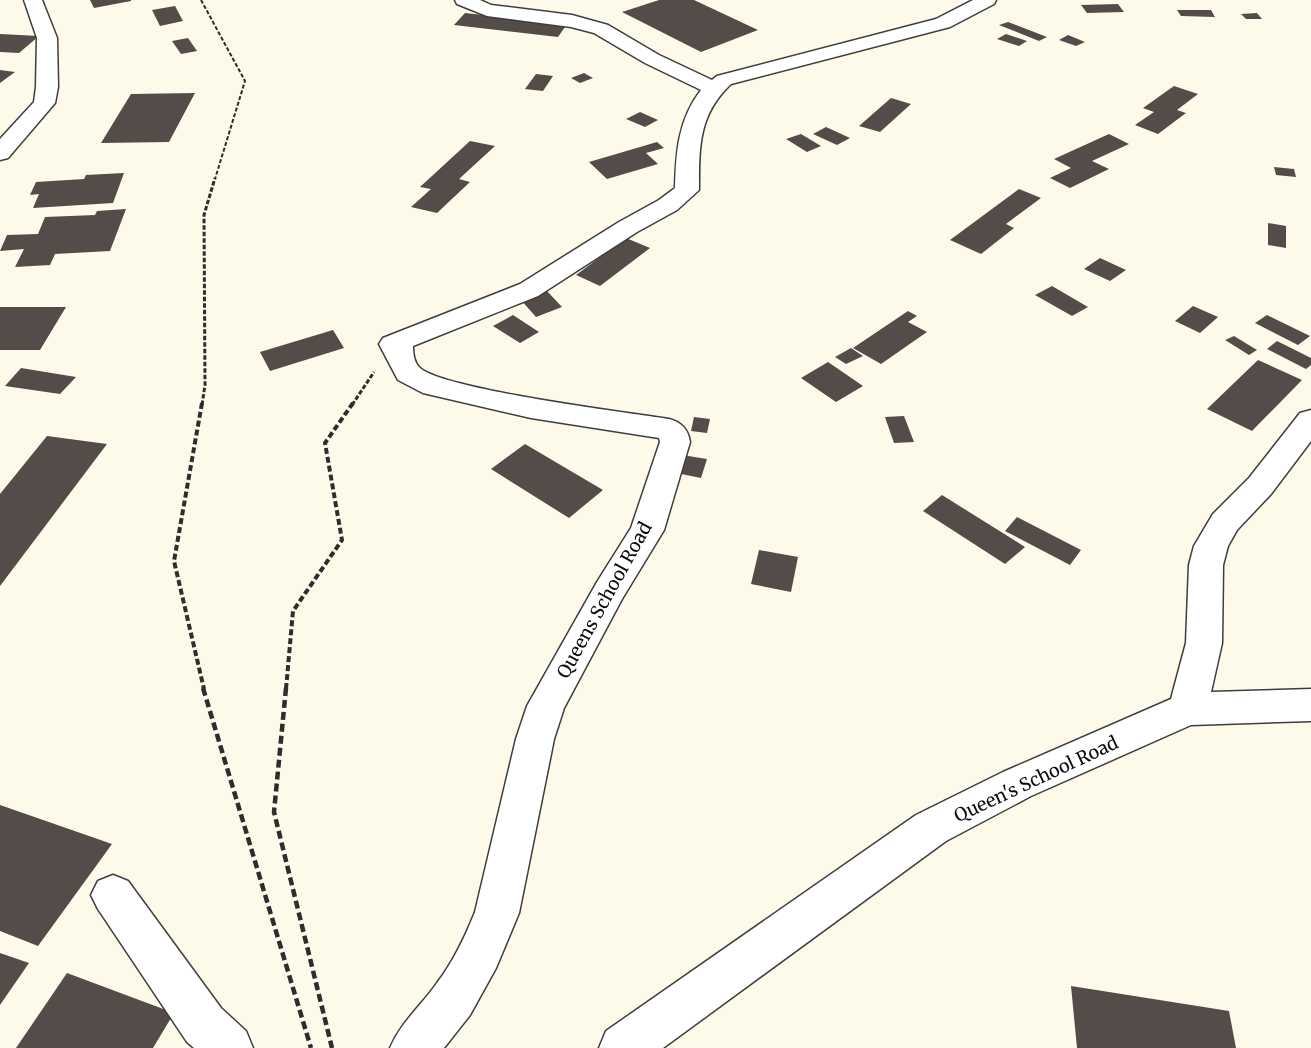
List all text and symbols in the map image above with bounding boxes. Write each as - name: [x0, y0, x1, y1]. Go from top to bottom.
- street label: Queens School Road: [551, 518, 657, 682]
- street label: Queen's School Road: [950, 731, 1122, 827]

